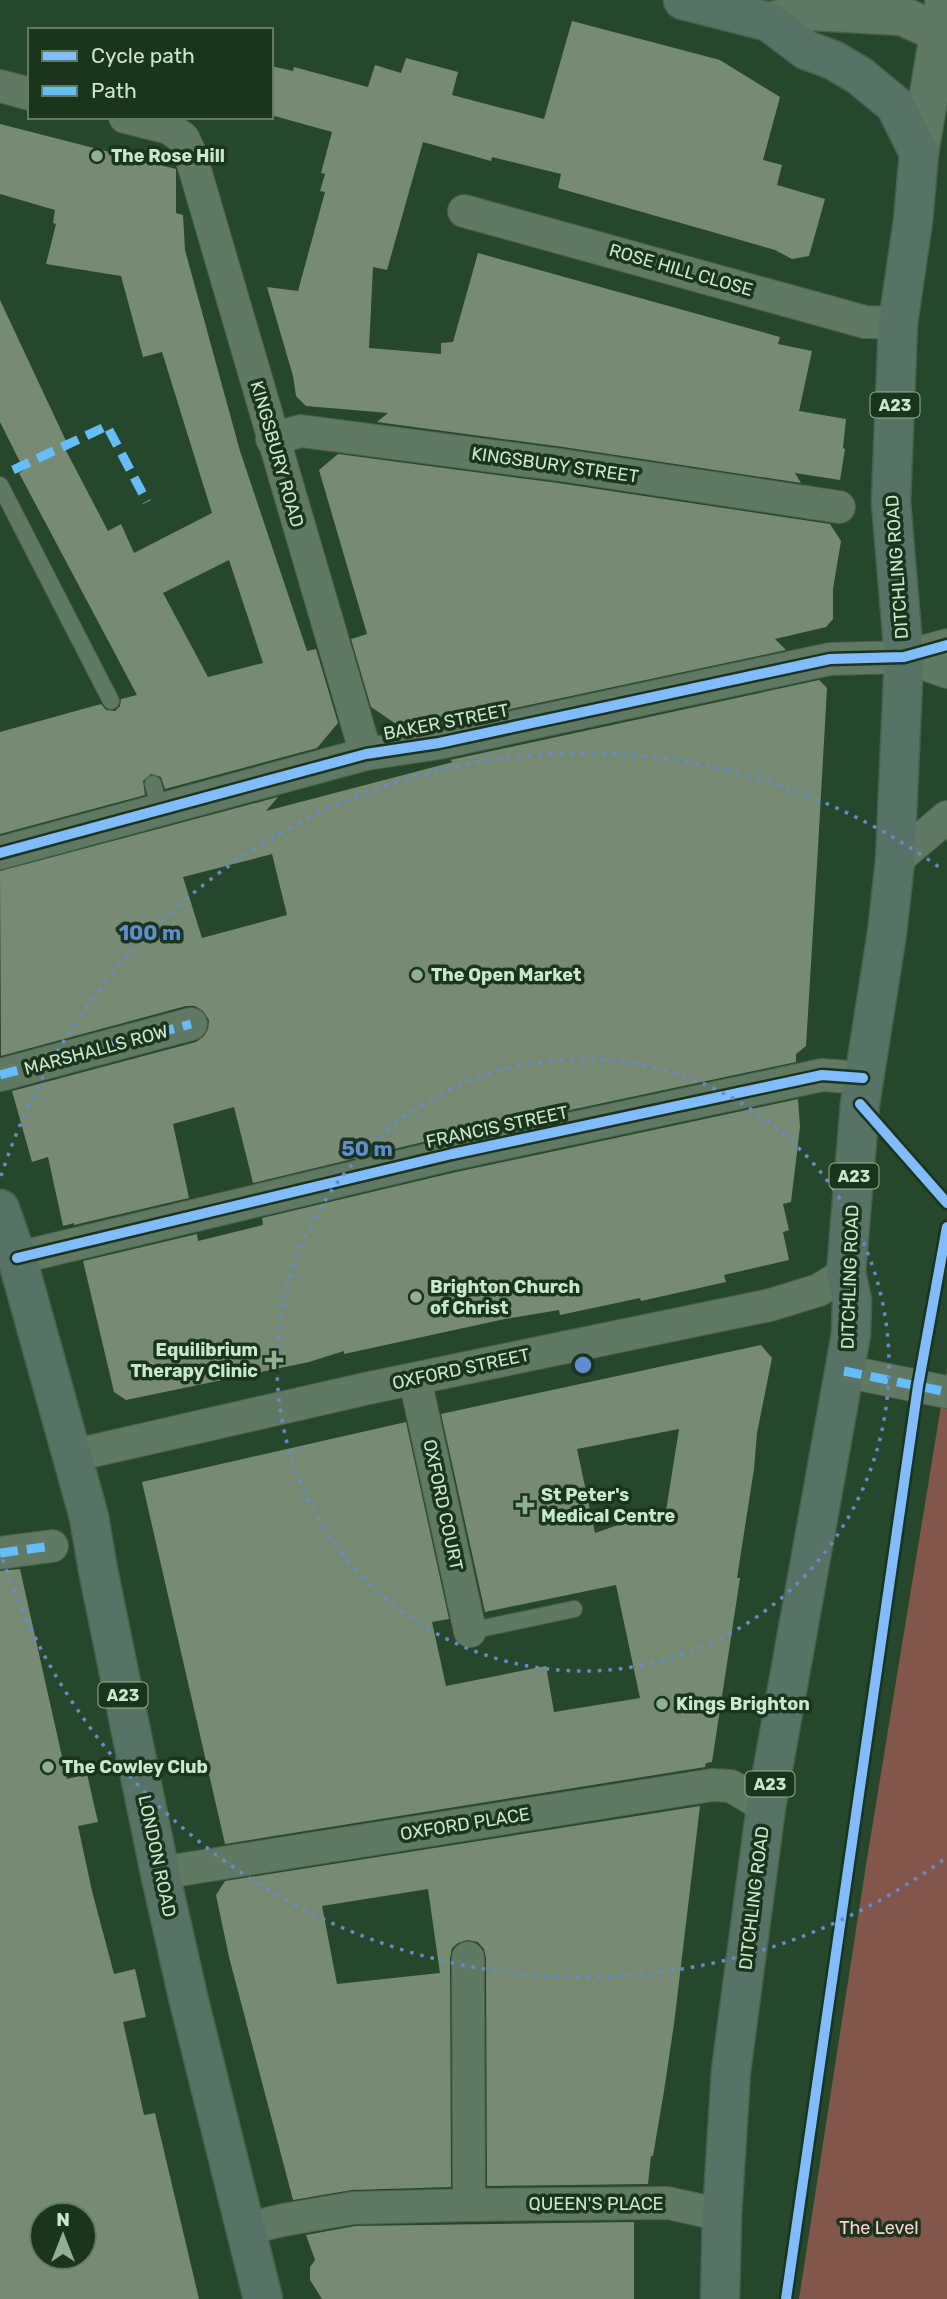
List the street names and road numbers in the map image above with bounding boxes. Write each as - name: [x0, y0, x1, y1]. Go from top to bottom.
- street label: ROSE HILL CLOSE: [607, 239, 755, 301]
- street label: KINGSBURY ROAD: [246, 378, 308, 530]
- road number: A23: [870, 392, 920, 418]
- street label: KINGSBURY STREET: [470, 442, 640, 488]
- street label: DITCHLING ROAD: [881, 494, 913, 640]
- street label: BAKER STREET: [381, 699, 511, 745]
- street label: MARSHALLS ROW: [22, 1020, 170, 1080]
- street label: FRANCIS STREET: [424, 1101, 570, 1153]
- road number: A23: [830, 1164, 878, 1188]
- street label: DITCHLING ROAD: [836, 1204, 864, 1350]
- street label: OXFORD STREET: [390, 1344, 532, 1394]
- street label: OXFORD COURT: [418, 1438, 468, 1572]
- road number: A23: [99, 1682, 148, 1708]
- road number: A23: [746, 1772, 794, 1797]
- street label: LONDON ROAD: [133, 1793, 181, 1919]
- street label: OXFORD PLACE: [399, 1803, 531, 1845]
- street label: DITCHLING ROAD: [734, 1825, 774, 1971]
- street label: QUEEN'S PLACE: [528, 2193, 664, 2215]

